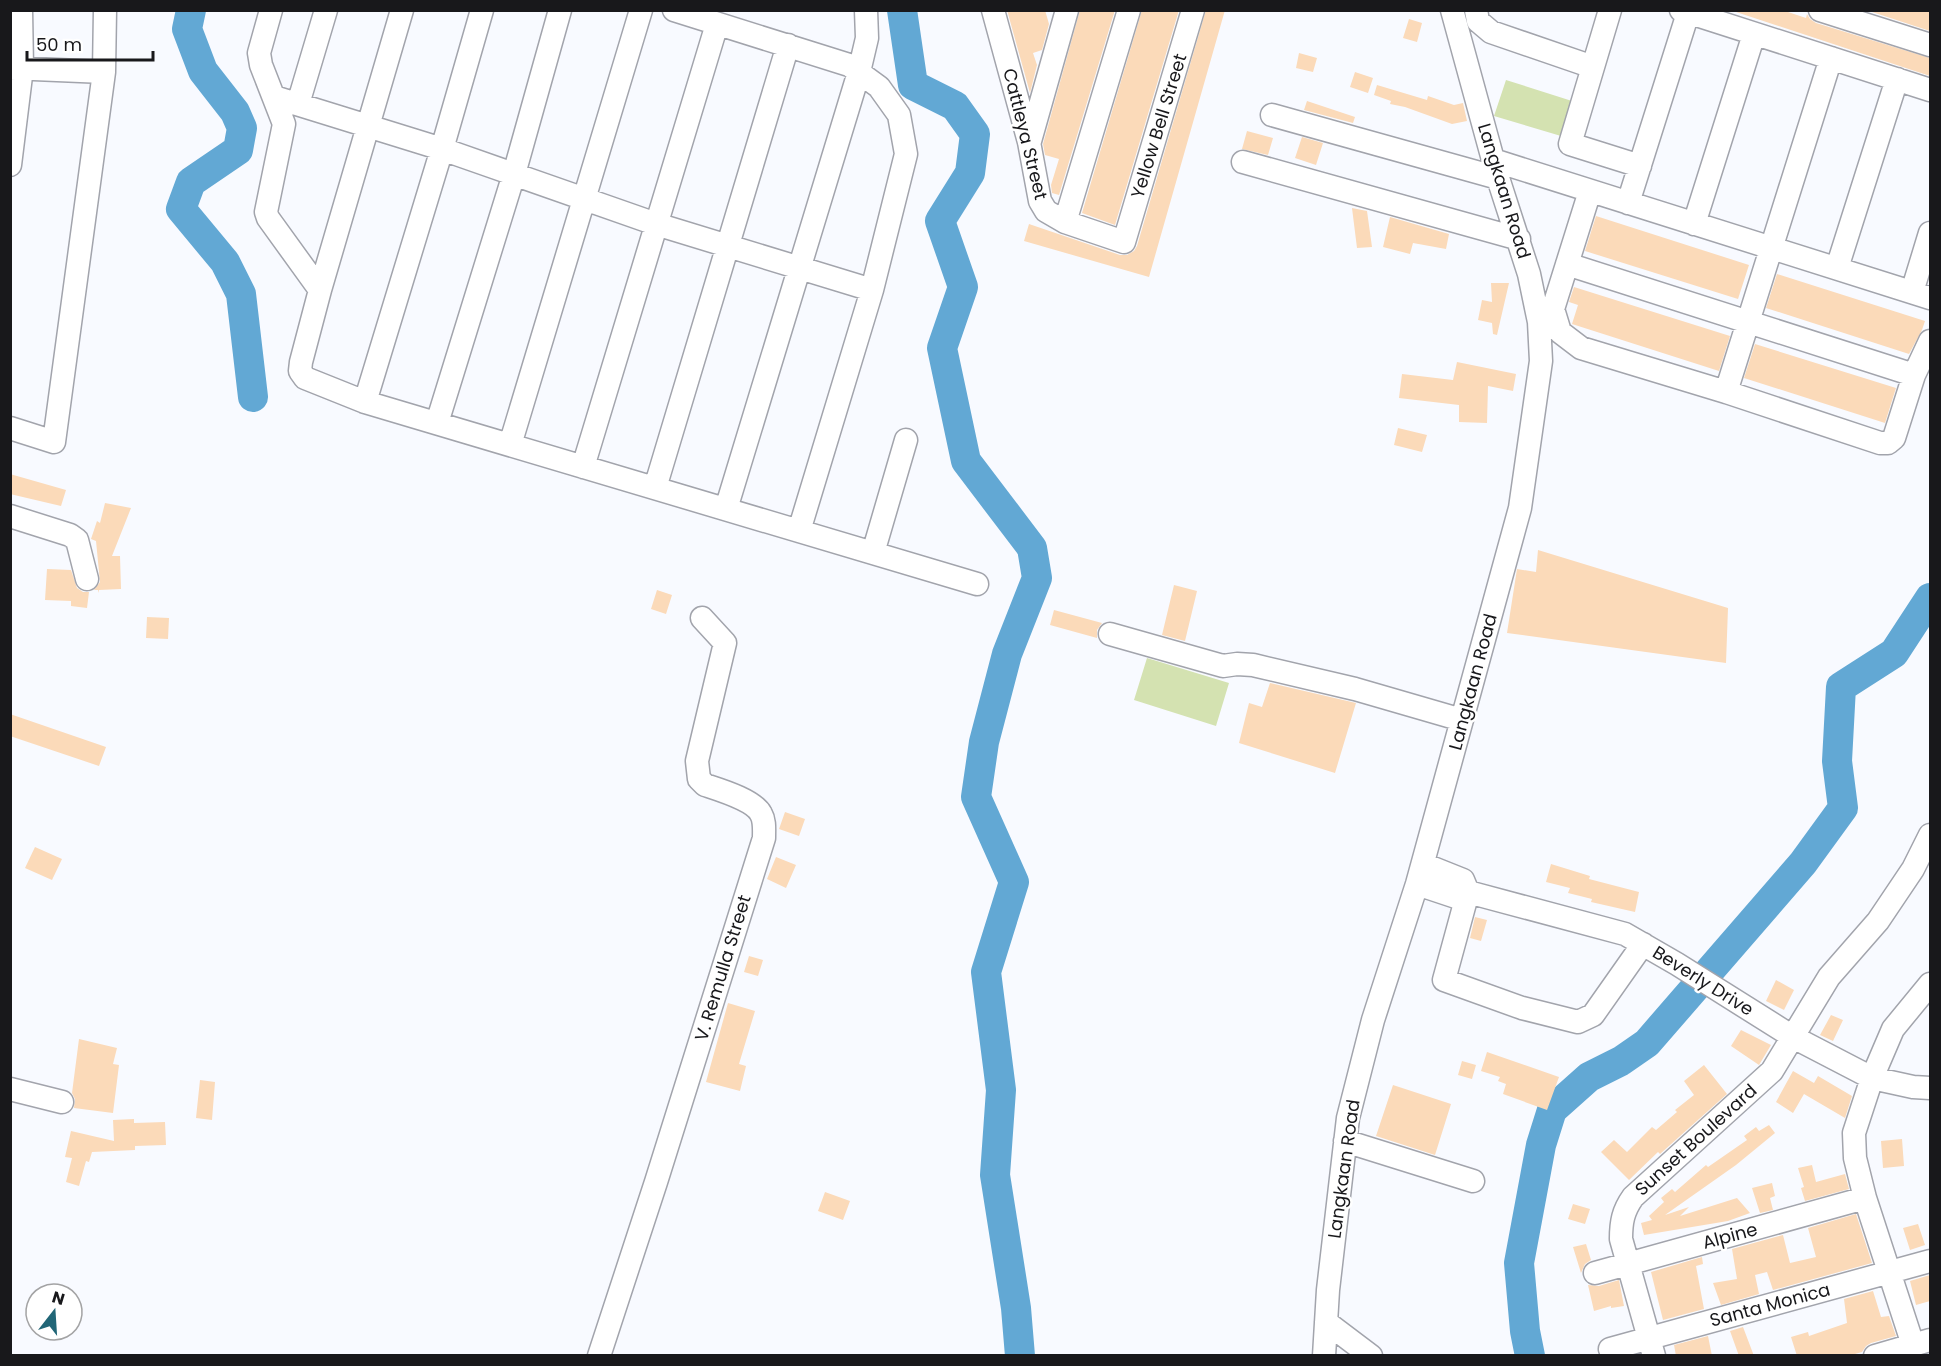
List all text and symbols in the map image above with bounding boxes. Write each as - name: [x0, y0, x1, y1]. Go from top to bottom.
- scale bar: [27, 24, 153, 62]
- text: 50 m: [36, 32, 82, 57]
- street label: Yellow Bell Street: [1125, 50, 1192, 201]
- street label: Cattleya Street: [997, 66, 1054, 202]
- street label: Langkaan Road: [1472, 120, 1537, 262]
- street label: Langkaan Road: [1442, 611, 1503, 753]
- street label: V. Remulla Street: [688, 892, 757, 1044]
- street label: Beverly Drive: [1648, 940, 1759, 1022]
- street label: Sunset Boulevard: [1629, 1078, 1762, 1201]
- street label: Langkaan Road: [1321, 1098, 1366, 1240]
- street label: Alpine: [1700, 1216, 1760, 1255]
- street label: Santa Monica: [1707, 1276, 1833, 1333]
- north arrow: [24, 1282, 84, 1342]
- text: N: [49, 1285, 67, 1311]

